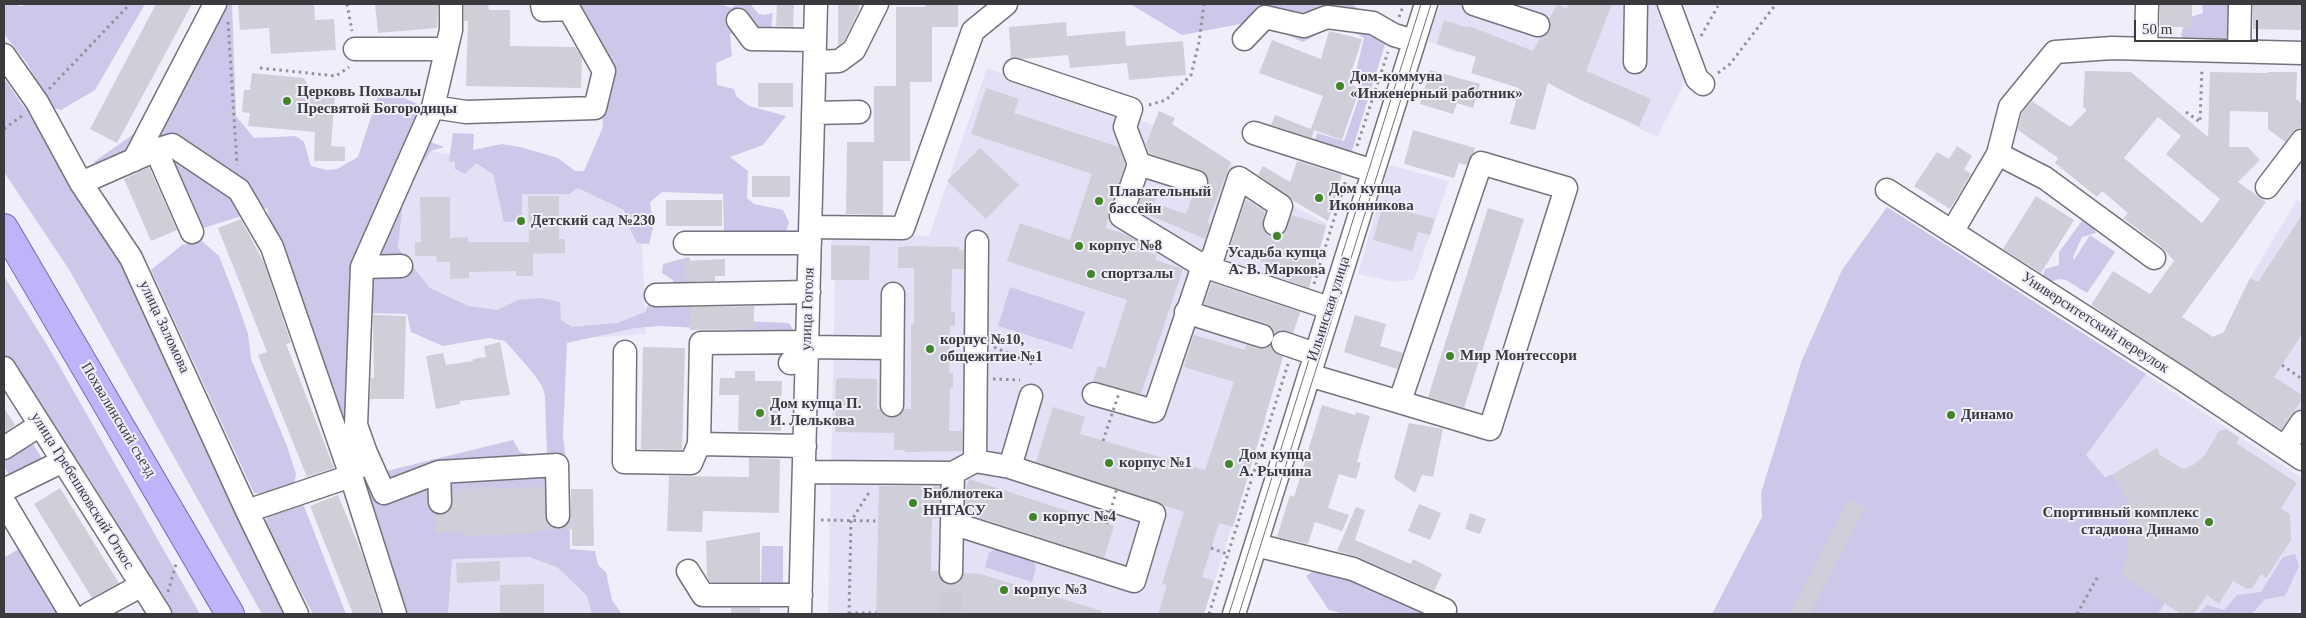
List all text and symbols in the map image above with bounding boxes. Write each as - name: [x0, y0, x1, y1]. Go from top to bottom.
- scale bar: [2136, 10, 2260, 42]
- text: 50 m: [2142, 21, 2172, 37]
- place label: Дом-коммуна «Инженерный работник»: [1350, 68, 1523, 103]
- marker: Дом-коммуна «Инженерный работник»: [1334, 80, 1346, 92]
- place label: Церковь Похвалы Пресвятой Богородицы: [297, 83, 457, 118]
- marker: Церковь Похвалы Пресвятой Богородицы: [281, 95, 293, 107]
- place label: Дом купца Иконникова: [1329, 180, 1414, 215]
- place label: Плавательный бассейн: [1109, 183, 1211, 218]
- marker: Дом купца Иконникова: [1313, 192, 1325, 204]
- marker: Плавательный бассейн: [1093, 195, 1105, 207]
- place label: Детский сад №230: [531, 212, 655, 230]
- marker: Детский сад №230: [515, 215, 527, 227]
- marker: Усадьба купца А. В. Маркова: [1271, 230, 1283, 242]
- place label: корпус №8: [1089, 237, 1162, 255]
- marker: корпус №8: [1073, 240, 1085, 252]
- place label: Усадьба купца А. В. Маркова: [1228, 244, 1326, 279]
- street label: Ильинская улица: [1304, 254, 1354, 364]
- place label: спортзалы: [1101, 265, 1173, 283]
- street label: улица Гоголя: [798, 267, 818, 351]
- marker: спортзалы: [1085, 268, 1097, 280]
- street label: Университетский переулок: [2018, 268, 2172, 378]
- street label: улица Заломова: [135, 278, 193, 376]
- place label: корпус №10, общежитие №1: [940, 331, 1043, 366]
- marker: корпус №10, общежитие №1: [924, 343, 936, 355]
- place label: Мир Монтессори: [1460, 347, 1577, 365]
- marker: Мир Монтессори: [1444, 350, 1456, 362]
- street label: Похвалинский съезд: [77, 359, 159, 481]
- place label: Дом купца П. И. Лелькова: [770, 395, 861, 430]
- place label: Динамо: [1961, 406, 2014, 424]
- marker: Дом купца П. И. Лелькова: [754, 407, 766, 419]
- street label: улица Гребешковский Откос: [26, 409, 138, 573]
- marker: Динамо: [1945, 409, 1957, 421]
- place label: Дом купца А. Рычина: [1239, 446, 1311, 481]
- place label: корпус №1: [1119, 454, 1192, 472]
- marker: корпус №1: [1103, 457, 1115, 469]
- marker: Дом купца А. Рычина: [1223, 458, 1235, 470]
- place label: Библиотека ННГАСУ: [923, 485, 1003, 520]
- marker: Библиотека ННГАСУ: [907, 497, 919, 509]
- place label: Спортивный комплекс стадиона Динамо: [2043, 504, 2199, 539]
- place label: корпус №4: [1043, 508, 1116, 526]
- marker: корпус №4: [1027, 511, 1039, 523]
- marker: Спортивный комплекс стадиона Динамо: [2203, 516, 2215, 528]
- place label: корпус №3: [1014, 581, 1087, 599]
- marker: корпус №3: [998, 584, 1010, 596]

